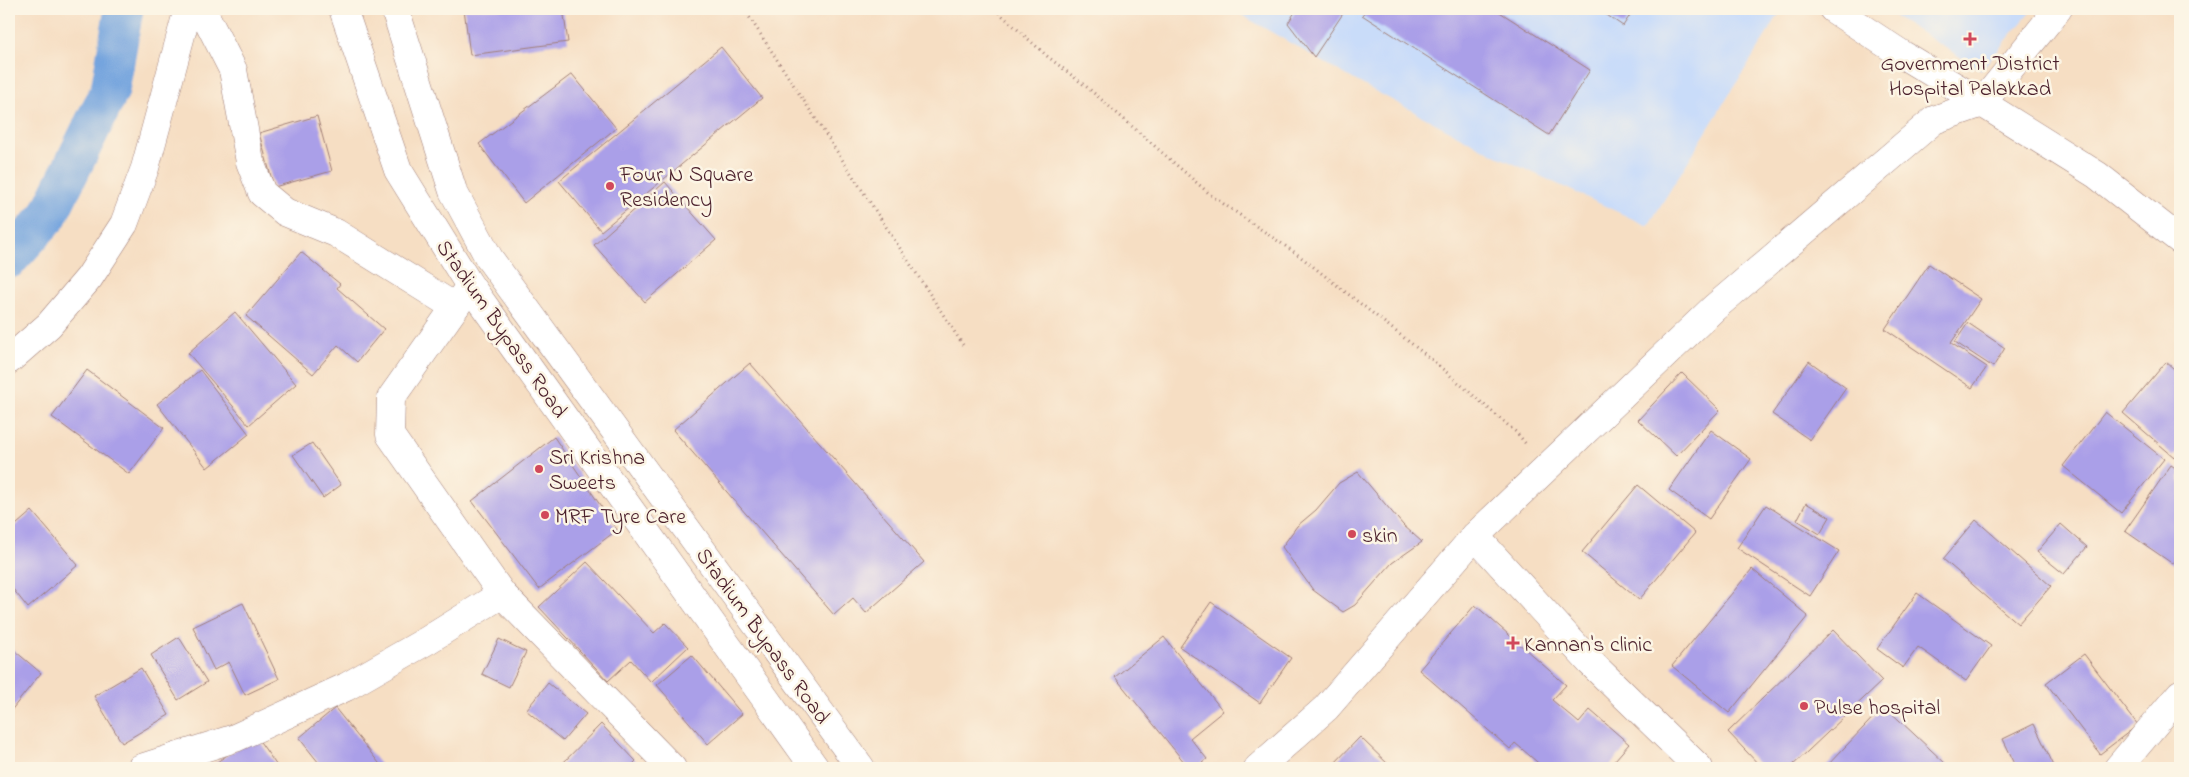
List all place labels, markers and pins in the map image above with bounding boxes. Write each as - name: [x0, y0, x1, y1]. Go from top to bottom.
- marker: Government District Hospital Palakkad: [1963, 32, 1977, 46]
- place label: Government District Hospital Palakkad: [1880, 49, 2060, 106]
- place label: Four N Square Residency: [619, 160, 753, 218]
- marker: Four N Square Residency: [604, 180, 616, 192]
- place label: Sri Krishna Sweets: [549, 443, 645, 500]
- marker: Sri Krishna Sweets: [533, 463, 545, 475]
- place label: MRF Tyre Care: [555, 502, 686, 535]
- marker: MRF Tyre Care: [539, 509, 551, 521]
- place label: skin: [1362, 521, 1398, 553]
- marker: skin: [1346, 528, 1358, 540]
- place label: Kannan's clinic: [1524, 630, 1652, 662]
- marker: Kannan's clinic: [1506, 636, 1520, 650]
- place label: Pulse hospital: [1814, 693, 1940, 725]
- marker: Pulse hospital: [1798, 700, 1810, 712]

